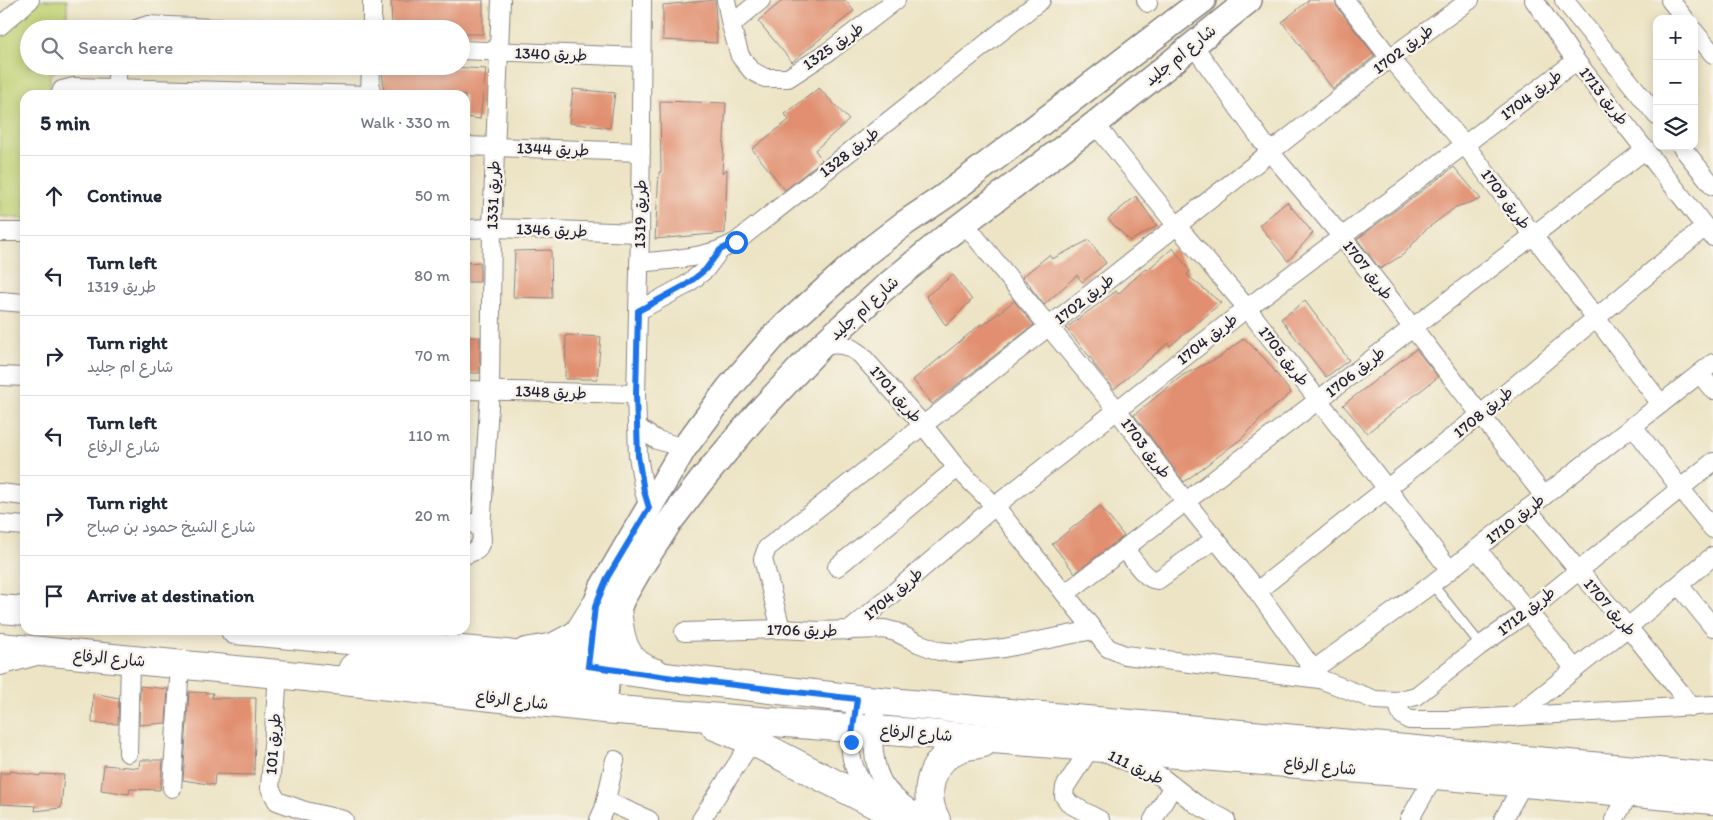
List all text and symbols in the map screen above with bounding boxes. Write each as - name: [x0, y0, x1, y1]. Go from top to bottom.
- map controls: [1653, 15, 1698, 150]
- button: +: [1653, 15, 1698, 60]
- street label: طريق 1325: [799, 18, 867, 74]
- search box: [20, 20, 470, 75]
- street label: شارع ام جليد: [1140, 20, 1221, 92]
- street label: طريق 1702: [1369, 20, 1437, 78]
- icon: search: [38, 34, 66, 62]
- text: Search here: [78, 36, 173, 59]
- street label: طريق 1340: [514, 43, 588, 65]
- button: −: [1653, 60, 1698, 105]
- street label: طريق 1713: [1575, 63, 1633, 129]
- street label: طريق 1704: [1497, 66, 1565, 124]
- button: layers: [1653, 105, 1698, 150]
- text: 5 min: [40, 110, 90, 135]
- text: Walk · 330 m: [360, 113, 450, 132]
- street label: طريق 1328: [815, 123, 883, 181]
- street label: طريق 1344: [516, 138, 590, 160]
- street label: طريق 1331: [482, 160, 504, 230]
- street label: طريق 1709: [1477, 165, 1535, 233]
- street label: طريق 1319: [630, 179, 650, 249]
- icon: ahead: [40, 182, 68, 210]
- text: Continue: [87, 184, 162, 207]
- text: 50 m: [415, 186, 450, 205]
- street label: طريق 1346: [516, 219, 588, 241]
- route start: [725, 231, 748, 254]
- street label: طريق 1707: [1339, 236, 1397, 304]
- text: Turn left: [87, 251, 157, 274]
- icon: left: [40, 262, 68, 290]
- text: 80 m: [414, 266, 450, 285]
- street label: طريق 1702: [1050, 270, 1118, 328]
- street label: شارع ام جليد: [826, 272, 904, 346]
- text: طريق 1319: [87, 277, 156, 296]
- street label: طريق 1704: [1173, 309, 1241, 369]
- street label: طريق 1705: [1255, 322, 1313, 390]
- text: Turn right: [87, 331, 168, 354]
- icon: right: [40, 342, 68, 370]
- street label: طريق 1706: [1321, 343, 1389, 401]
- text: 70 m: [415, 346, 450, 365]
- text: شارع ام جليد: [87, 357, 173, 376]
- street label: طريق 1701: [866, 361, 926, 427]
- street label: طريق 1348: [515, 381, 587, 403]
- street label: طريق 1708: [1449, 382, 1517, 442]
- text: Turn left: [87, 411, 157, 434]
- street label: طريق 1703: [1117, 414, 1175, 482]
- icon: left: [40, 422, 68, 450]
- text: 110 m: [408, 426, 450, 445]
- text: شارع الرفاع: [87, 437, 160, 456]
- street label: طريق 1710: [1482, 490, 1548, 548]
- text: Turn right: [87, 491, 168, 514]
- icon: right: [40, 502, 68, 530]
- text: 20 m: [415, 506, 450, 525]
- text: شارع الشيخ حمود بن صباح: [87, 517, 256, 536]
- street label: طريق 1704: [859, 564, 927, 624]
- street label: طريق 1707: [1580, 574, 1640, 640]
- icon: arrive: [40, 582, 68, 610]
- street label: طريق 1712: [1493, 582, 1559, 640]
- text: Arrive at destination: [87, 584, 254, 607]
- street label: طريق 1706: [766, 620, 838, 640]
- street label: شارع الرفاع: [72, 645, 146, 673]
- street label: شارع الرفاع: [474, 687, 549, 715]
- street label: طريق 101: [261, 712, 285, 776]
- street label: شارع الرفاع: [879, 721, 953, 747]
- route end: [840, 731, 863, 754]
- street label: طريق 111: [1105, 745, 1167, 789]
- street label: شارع الرفاع: [1283, 753, 1357, 781]

